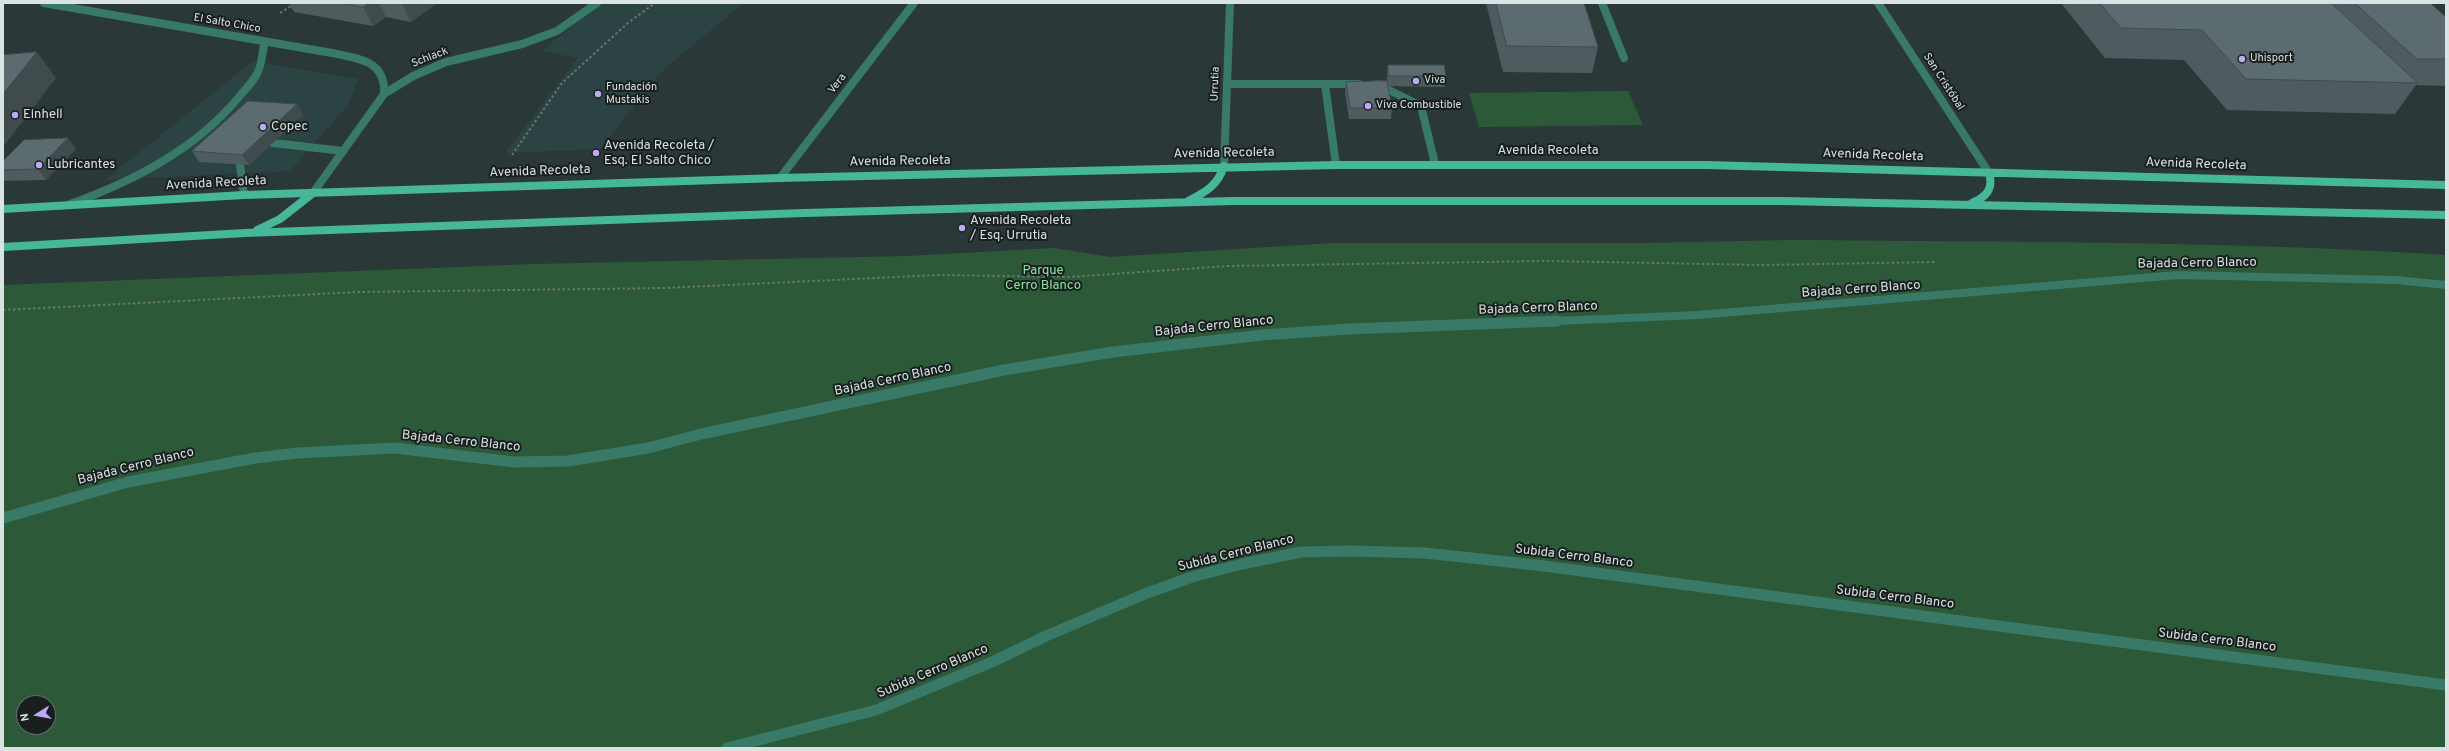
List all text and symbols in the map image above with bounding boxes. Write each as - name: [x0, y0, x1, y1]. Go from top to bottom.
- street label: El Salto Chico: [192, 12, 262, 36]
- street label: Schlack: [410, 45, 450, 71]
- street label: San Cristóbal: [1920, 51, 1966, 113]
- place label: Uhisport: [2250, 52, 2293, 66]
- marker: Uhisport: [2237, 54, 2247, 64]
- street label: Urrutia: [1209, 66, 1223, 102]
- street label: Vera: [826, 71, 850, 97]
- place label: Viva: [1424, 74, 1445, 88]
- marker: Viva: [1411, 76, 1421, 86]
- place label: Fundación Mustakis: [606, 81, 657, 107]
- marker: Fundación Mustakis: [593, 89, 603, 99]
- place label: Viva Combustible: [1376, 99, 1461, 113]
- marker: Viva Combustible: [1363, 101, 1373, 111]
- place label: Einhell: [23, 107, 63, 123]
- marker: Einhell: [10, 110, 20, 120]
- place label: Copec: [271, 119, 308, 135]
- marker: Copec: [258, 122, 268, 132]
- place label: Avenida Recoleta / Esq. El Salto Chico: [604, 138, 714, 169]
- street label: Avenida Recoleta: [1497, 143, 1599, 159]
- street label: Avenida Recoleta: [1173, 145, 1275, 163]
- street label: Avenida Recoleta: [1822, 146, 1924, 166]
- marker: Avenida Recoleta / Esq. El Salto Chico: [591, 148, 601, 158]
- street label: Avenida Recoleta: [849, 153, 951, 171]
- street label: Avenida Recoleta: [2145, 155, 2247, 175]
- place label: Lubricantes: [47, 157, 115, 173]
- marker: Lubricantes: [34, 160, 44, 170]
- street label: Avenida Recoleta: [489, 162, 591, 182]
- street label: Avenida Recoleta: [165, 174, 267, 194]
- place label: Avenida Recoleta / Esq. Urrutia: [970, 213, 1071, 244]
- marker: Avenida Recoleta / Esq. Urrutia: [957, 223, 967, 233]
- street label: Bajada Cerro Blanco: [2137, 255, 2257, 273]
- park label: Parque Cerro Blanco: [1005, 263, 1081, 294]
- street label: Bajada Cerro Blanco: [1801, 278, 1921, 302]
- street label: Bajada Cerro Blanco: [1478, 299, 1598, 319]
- street label: Bajada Cerro Blanco: [1154, 313, 1274, 341]
- street label: Bajada Cerro Blanco: [833, 360, 953, 400]
- street label: Bajada Cerro Blanco: [401, 428, 521, 456]
- street label: Bajada Cerro Blanco: [76, 445, 196, 489]
- street label: Subida Cerro Blanco: [1176, 532, 1296, 576]
- street label: Subida Cerro Blanco: [1514, 542, 1634, 572]
- street label: Subida Cerro Blanco: [1835, 583, 1955, 613]
- street label: Subida Cerro Blanco: [2157, 626, 2277, 656]
- street label: Subida Cerro Blanco: [875, 642, 991, 702]
- north arrow: [16, 695, 56, 735]
- text: N: [18, 712, 33, 722]

